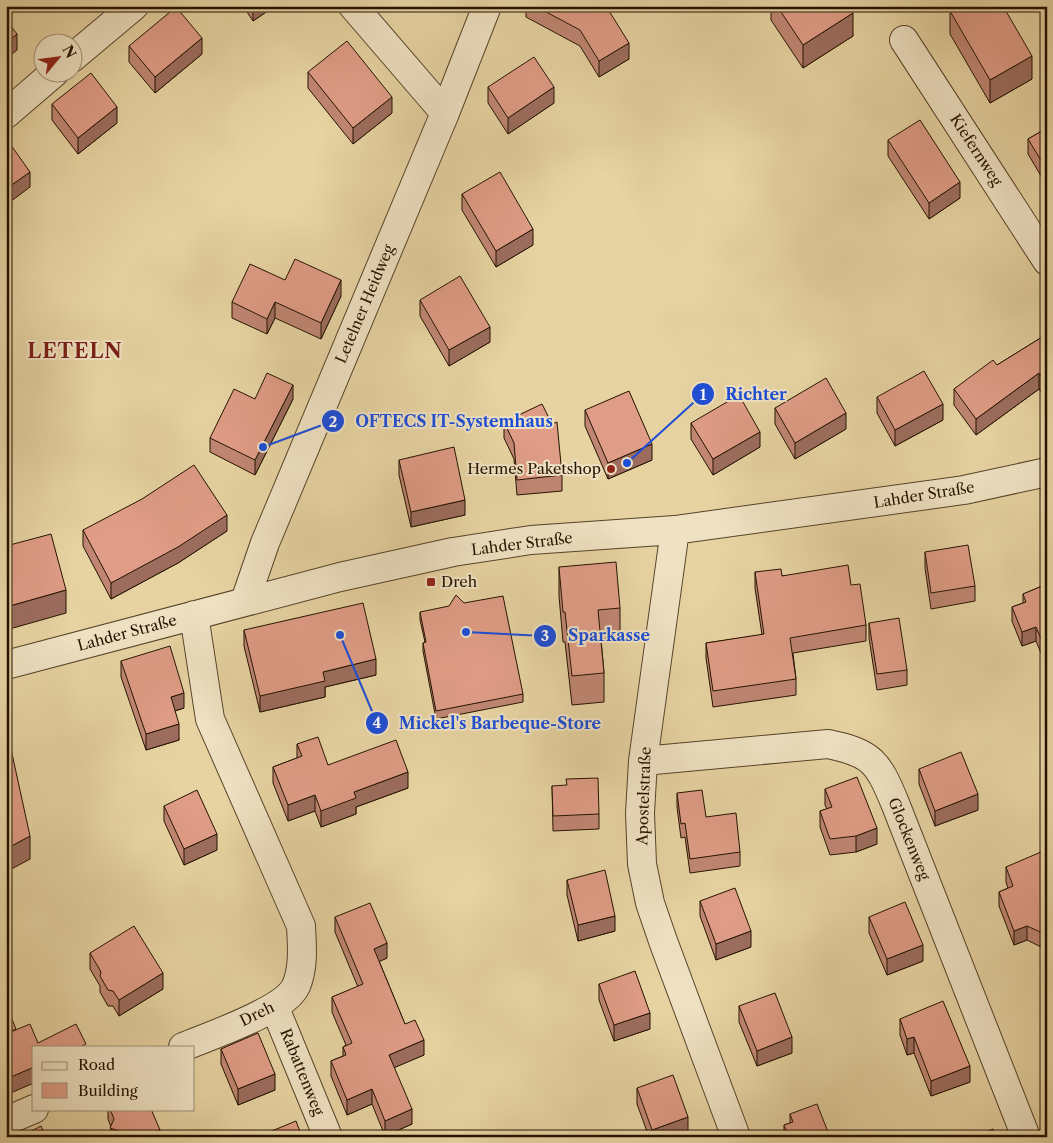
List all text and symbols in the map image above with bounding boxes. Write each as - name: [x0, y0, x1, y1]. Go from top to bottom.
- north arrow: [32, 32, 82, 82]
- text: N: [59, 42, 80, 61]
- street label: Kiefernweg: [946, 110, 1007, 189]
- street label: Letelner Heidweg: [331, 242, 398, 366]
- district label: LETELN: [27, 339, 123, 363]
- callout: Richter: [690, 379, 797, 410]
- text: Richter: [725, 384, 787, 404]
- text: 1: [700, 385, 707, 404]
- callout: OFTECS IT-Systemhaus: [321, 406, 563, 437]
- text: OFTECS IT-Systemhaus: [355, 411, 553, 431]
- text: 2: [329, 412, 338, 431]
- place label: Hermes Paketshop: [467, 459, 601, 478]
- marker: Hermes Paketshop: [605, 463, 617, 475]
- street label: Lahder Straße: [872, 477, 976, 512]
- street label: Lahder Straße: [470, 528, 574, 559]
- place label: Dreh: [441, 572, 478, 591]
- marker: Dreh: [425, 576, 437, 588]
- street label: Lahder Straße: [75, 610, 179, 655]
- callout: Sparkasse: [533, 620, 660, 651]
- text: Sparkasse: [568, 625, 650, 645]
- text: 3: [541, 626, 549, 645]
- callout: Mickel's Barbeque-Store: [364, 707, 612, 738]
- text: 4: [373, 713, 382, 732]
- text: Mickel's Barbeque-Store: [399, 713, 602, 733]
- street label: Apostelstraße: [632, 746, 655, 847]
- street label: Glockenweg: [884, 795, 935, 883]
- street label: Dreh: [236, 997, 278, 1030]
- street label: Rabattenweg: [276, 1026, 329, 1118]
- legend: [32, 1046, 195, 1110]
- text: Road: [78, 1055, 115, 1074]
- text: Building: [78, 1081, 138, 1100]

